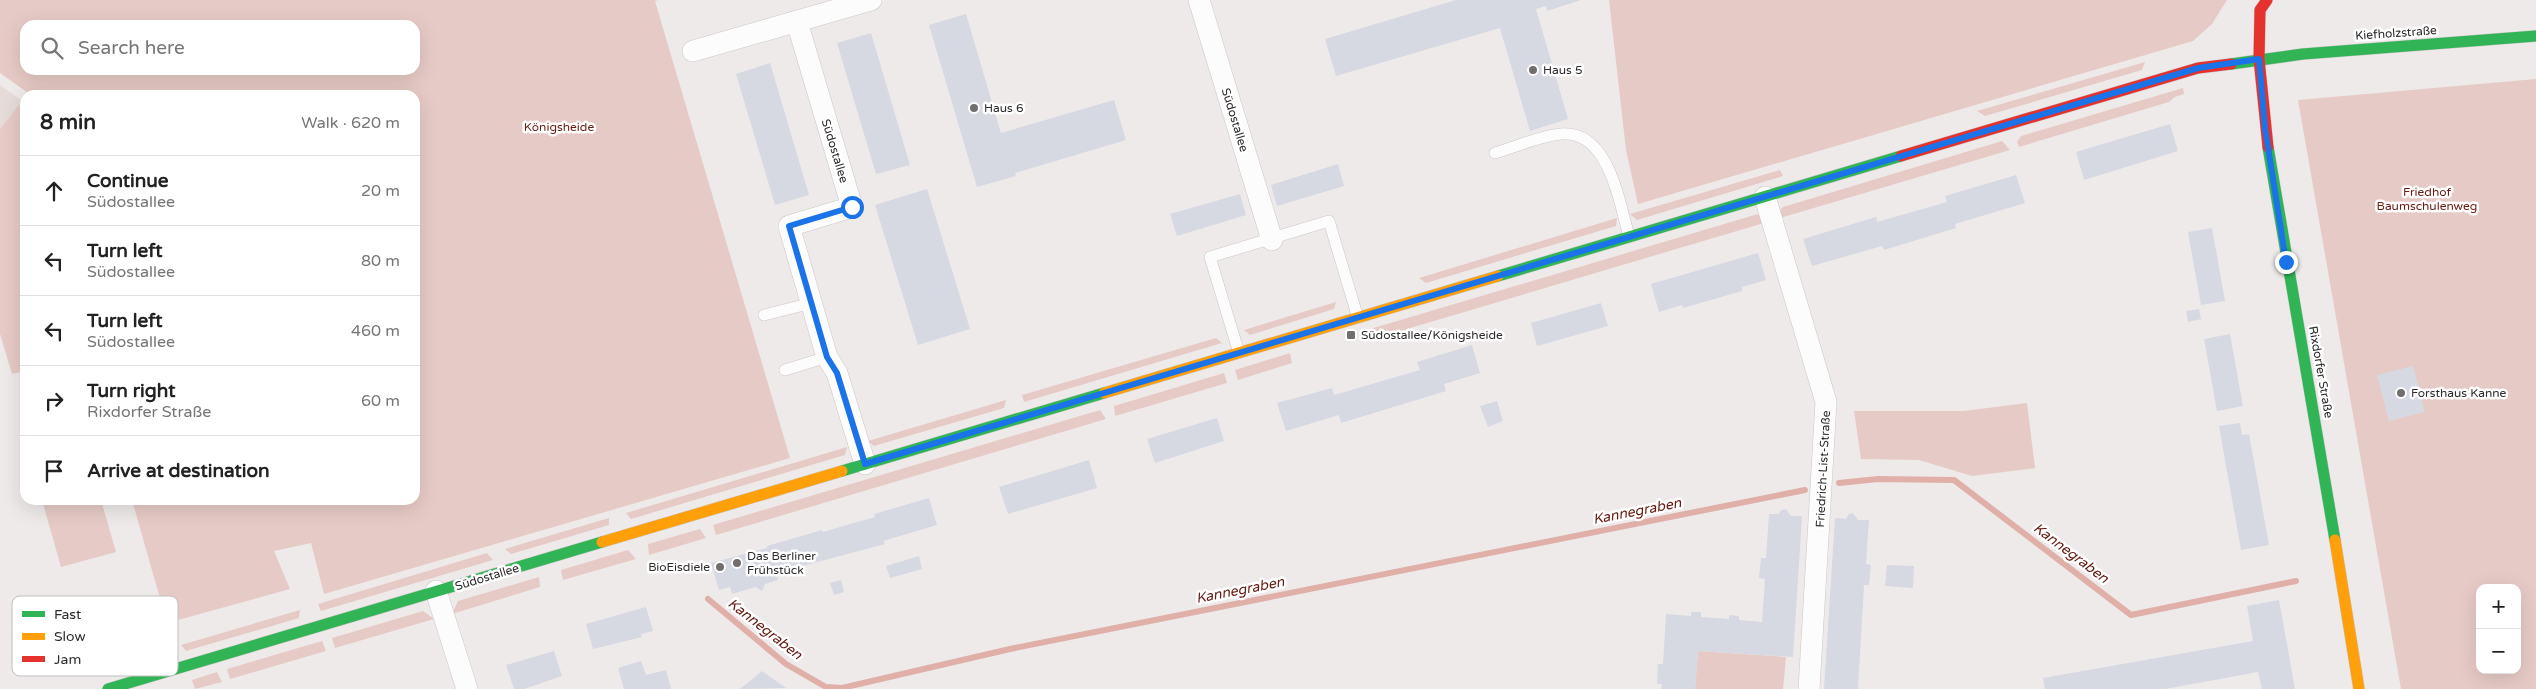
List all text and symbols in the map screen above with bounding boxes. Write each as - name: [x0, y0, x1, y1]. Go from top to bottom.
- search box: [20, 20, 420, 75]
- street label: Kiefholzstraße: [2355, 23, 2437, 43]
- icon: search: [38, 34, 66, 62]
- text: Search here: [78, 37, 185, 59]
- place label: Haus 5: [1543, 63, 1582, 77]
- marker: Haus 5: [1527, 64, 1539, 76]
- street label: Südostallee: [1219, 86, 1251, 154]
- place label: Haus 6: [984, 101, 1023, 115]
- marker: Haus 6: [968, 102, 980, 114]
- text: 8 min: [40, 110, 96, 135]
- text: Walk · 620 m: [301, 113, 400, 133]
- street label: Südostallee: [819, 117, 851, 185]
- park label: Königsheide: [524, 120, 594, 134]
- text: Continue: [87, 170, 169, 192]
- icon: ahead: [40, 177, 68, 205]
- text: 20 m: [361, 181, 400, 201]
- park label: Friedhof Baumschulenweg: [2377, 185, 2477, 213]
- text: Südostallee: [87, 192, 175, 212]
- route start: [841, 196, 864, 219]
- text: Turn left: [87, 240, 163, 262]
- icon: left: [40, 247, 68, 275]
- text: 80 m: [361, 251, 400, 271]
- route end: [2275, 251, 2298, 274]
- text: Südostallee: [87, 262, 175, 282]
- text: Turn left: [87, 310, 163, 332]
- icon: left: [40, 317, 68, 345]
- text: 460 m: [351, 321, 400, 341]
- street label: Rixdorfer Straße: [2306, 325, 2336, 419]
- place label: Südostallee/Königsheide: [1361, 328, 1503, 342]
- marker: Südostallee/Königsheide: [1345, 329, 1357, 341]
- text: Südostallee: [87, 332, 175, 352]
- text: Turn right: [87, 380, 175, 402]
- place label: Forsthaus Kanne: [2411, 386, 2507, 400]
- icon: right: [40, 387, 68, 415]
- marker: Forsthaus Kanne: [2395, 387, 2407, 399]
- text: 60 m: [361, 391, 400, 411]
- text: Rixdorfer Straße: [87, 402, 211, 422]
- street label: Friedrich-List-Straße: [1813, 410, 1833, 528]
- icon: arrive: [40, 457, 68, 485]
- text: Arrive at destination: [87, 460, 270, 482]
- water label: Kannegraben: [1591, 494, 1683, 528]
- water label: Kannegraben: [2030, 519, 2112, 587]
- place label: Das Berliner Frühstück: [747, 549, 816, 577]
- marker: Das Berliner Frühstück: [731, 557, 743, 569]
- place label: BioEisdiele: [648, 560, 710, 574]
- street label: Südostallee: [453, 561, 521, 593]
- marker: BioEisdiele: [714, 561, 726, 573]
- water label: Kannegraben: [1194, 573, 1286, 607]
- map controls: [2476, 584, 2521, 674]
- button: +: [2476, 584, 2521, 629]
- water label: Kannegraben: [724, 595, 806, 664]
- legend: [12, 596, 178, 676]
- text: Fast: [54, 606, 82, 623]
- text: Slow: [54, 628, 86, 645]
- button: −: [2476, 629, 2521, 674]
- text: Jam: [54, 651, 81, 668]

